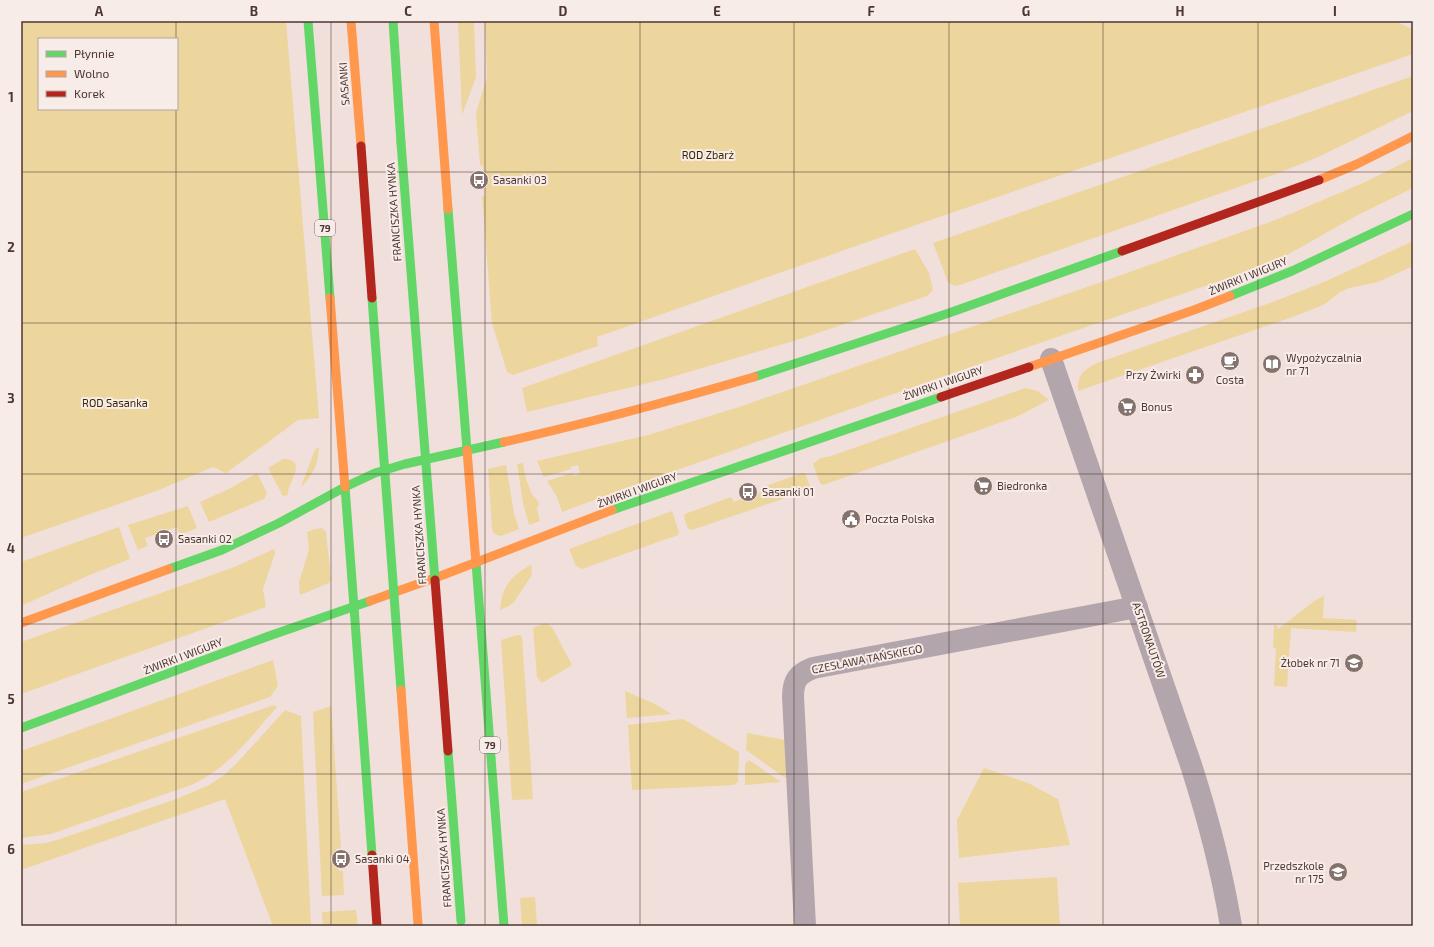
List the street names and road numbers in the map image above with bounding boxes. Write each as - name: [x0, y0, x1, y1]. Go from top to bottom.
- street label: SASANKI: [336, 62, 351, 106]
- street label: FRANCISZKA HYNKA: [384, 162, 403, 262]
- road number: 79: [315, 220, 335, 236]
- street label: ŻWIRKI I WIGURY: [1207, 254, 1290, 297]
- street label: ŻWIRKI I WIGURY: [901, 362, 985, 402]
- street label: ŻWIRKI I WIGURY: [595, 469, 679, 510]
- street label: FRANCISZKA HYNKA: [409, 485, 428, 585]
- street label: ASTRONAUTÓW: [1130, 600, 1169, 680]
- street label: ŻWIRKI I WIGURY: [141, 634, 225, 677]
- street label: CZESŁAWA TAŃSKIEGO: [811, 641, 923, 676]
- road number: 79: [480, 737, 500, 753]
- street label: FRANCISZKA HYNKA: [434, 808, 453, 908]

